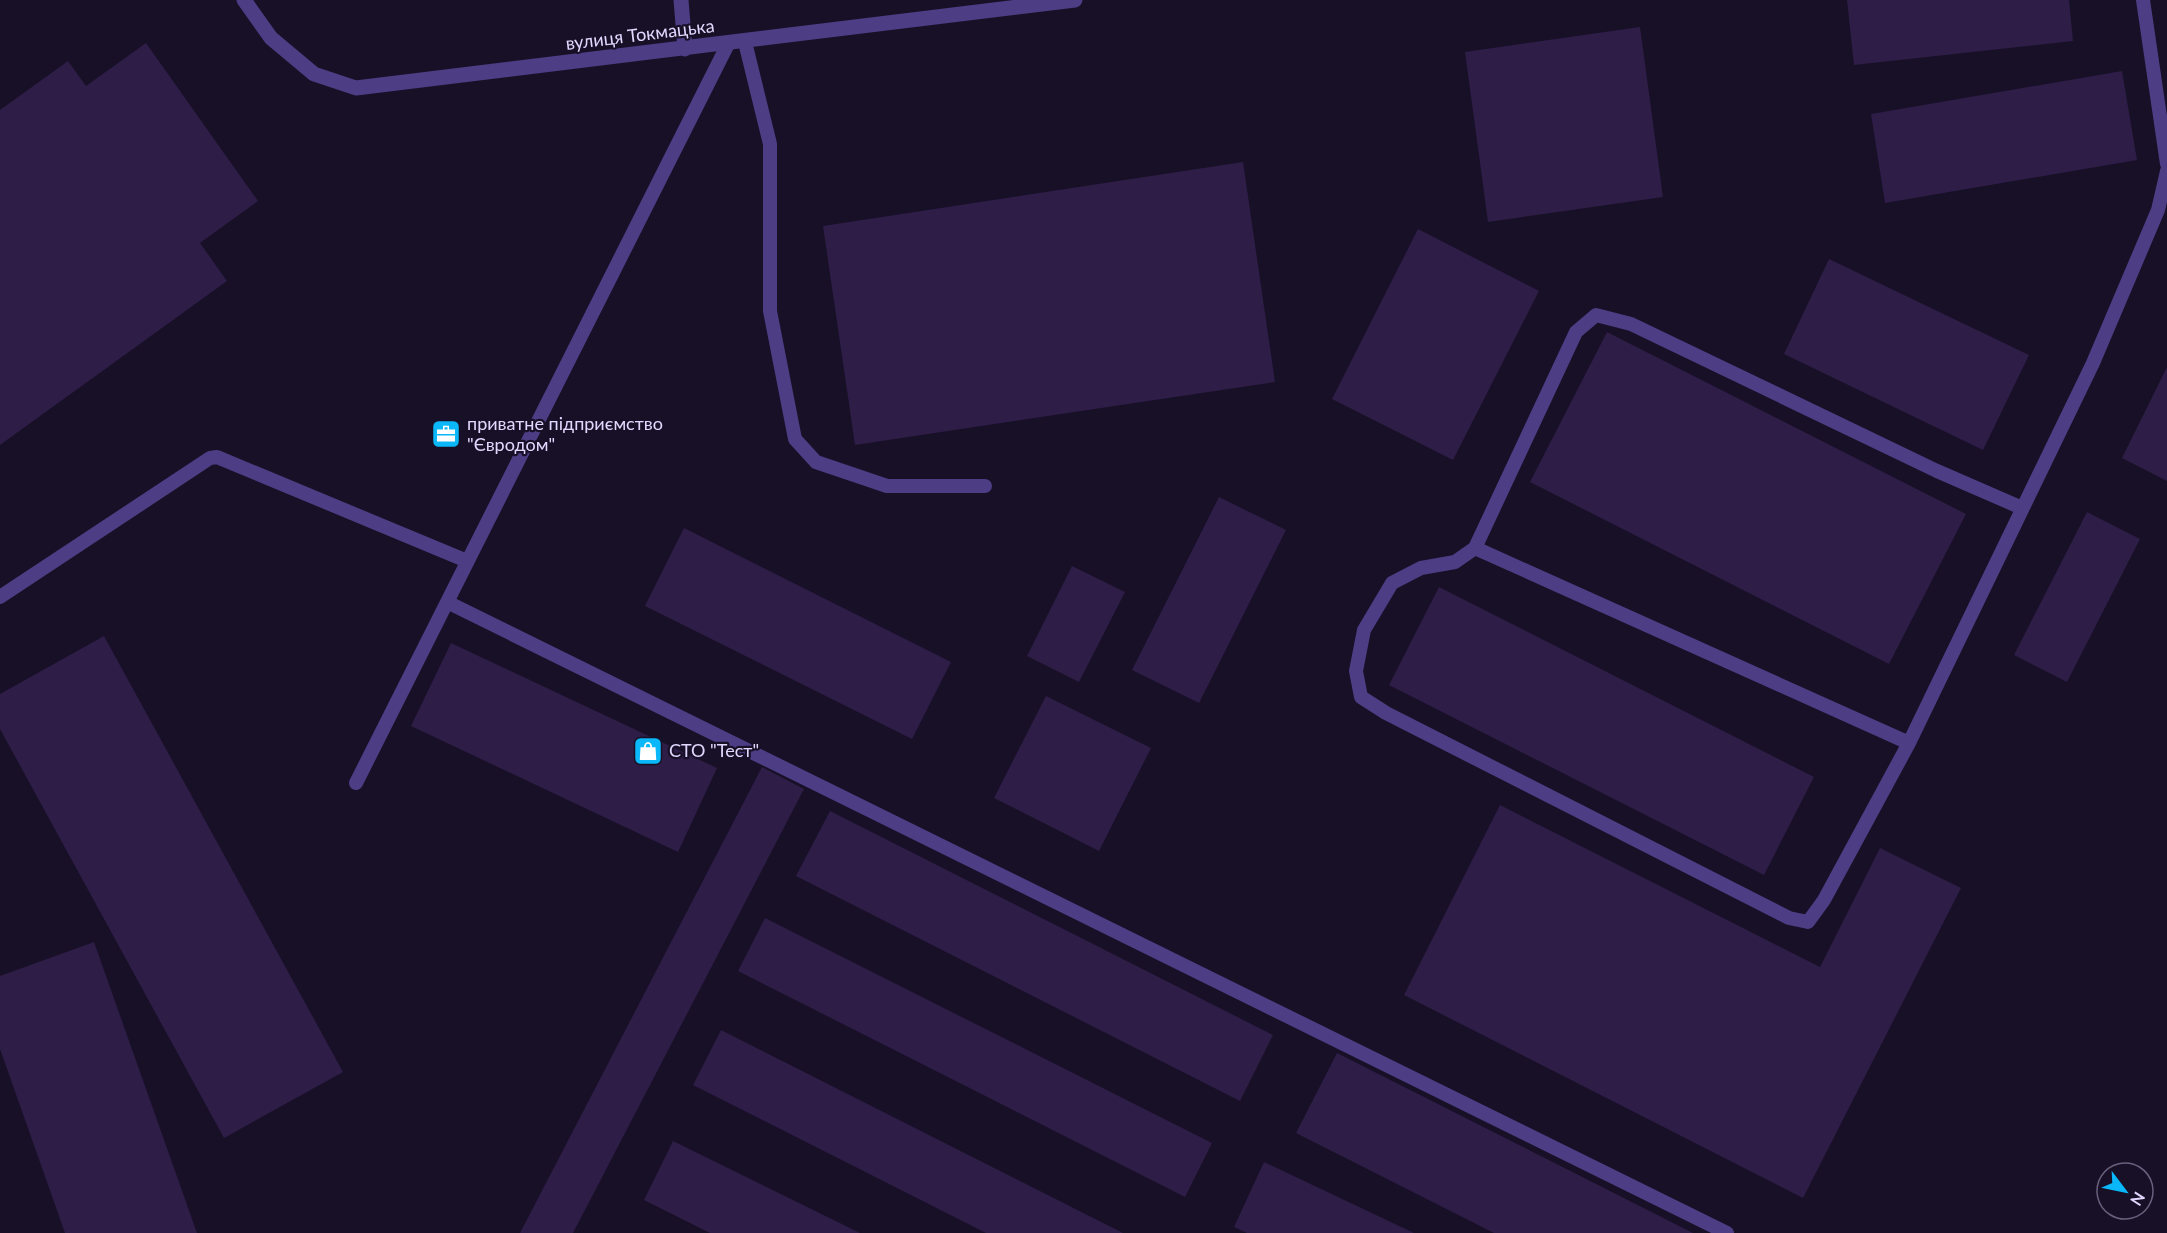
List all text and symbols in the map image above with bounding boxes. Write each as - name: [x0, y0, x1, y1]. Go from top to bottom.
- street label: вулиця Токмацька: [564, 14, 716, 54]
- place label: приватне підприємство "Євродом": [467, 412, 663, 455]
- office icon: приватне підприємство "Євродом": [430, 418, 462, 450]
- shop icon: СТО "Тест": [632, 735, 664, 767]
- place label: СТО "Тест": [669, 739, 759, 761]
- north arrow: [2095, 1161, 2155, 1221]
- text: N: [2127, 1189, 2149, 1209]

